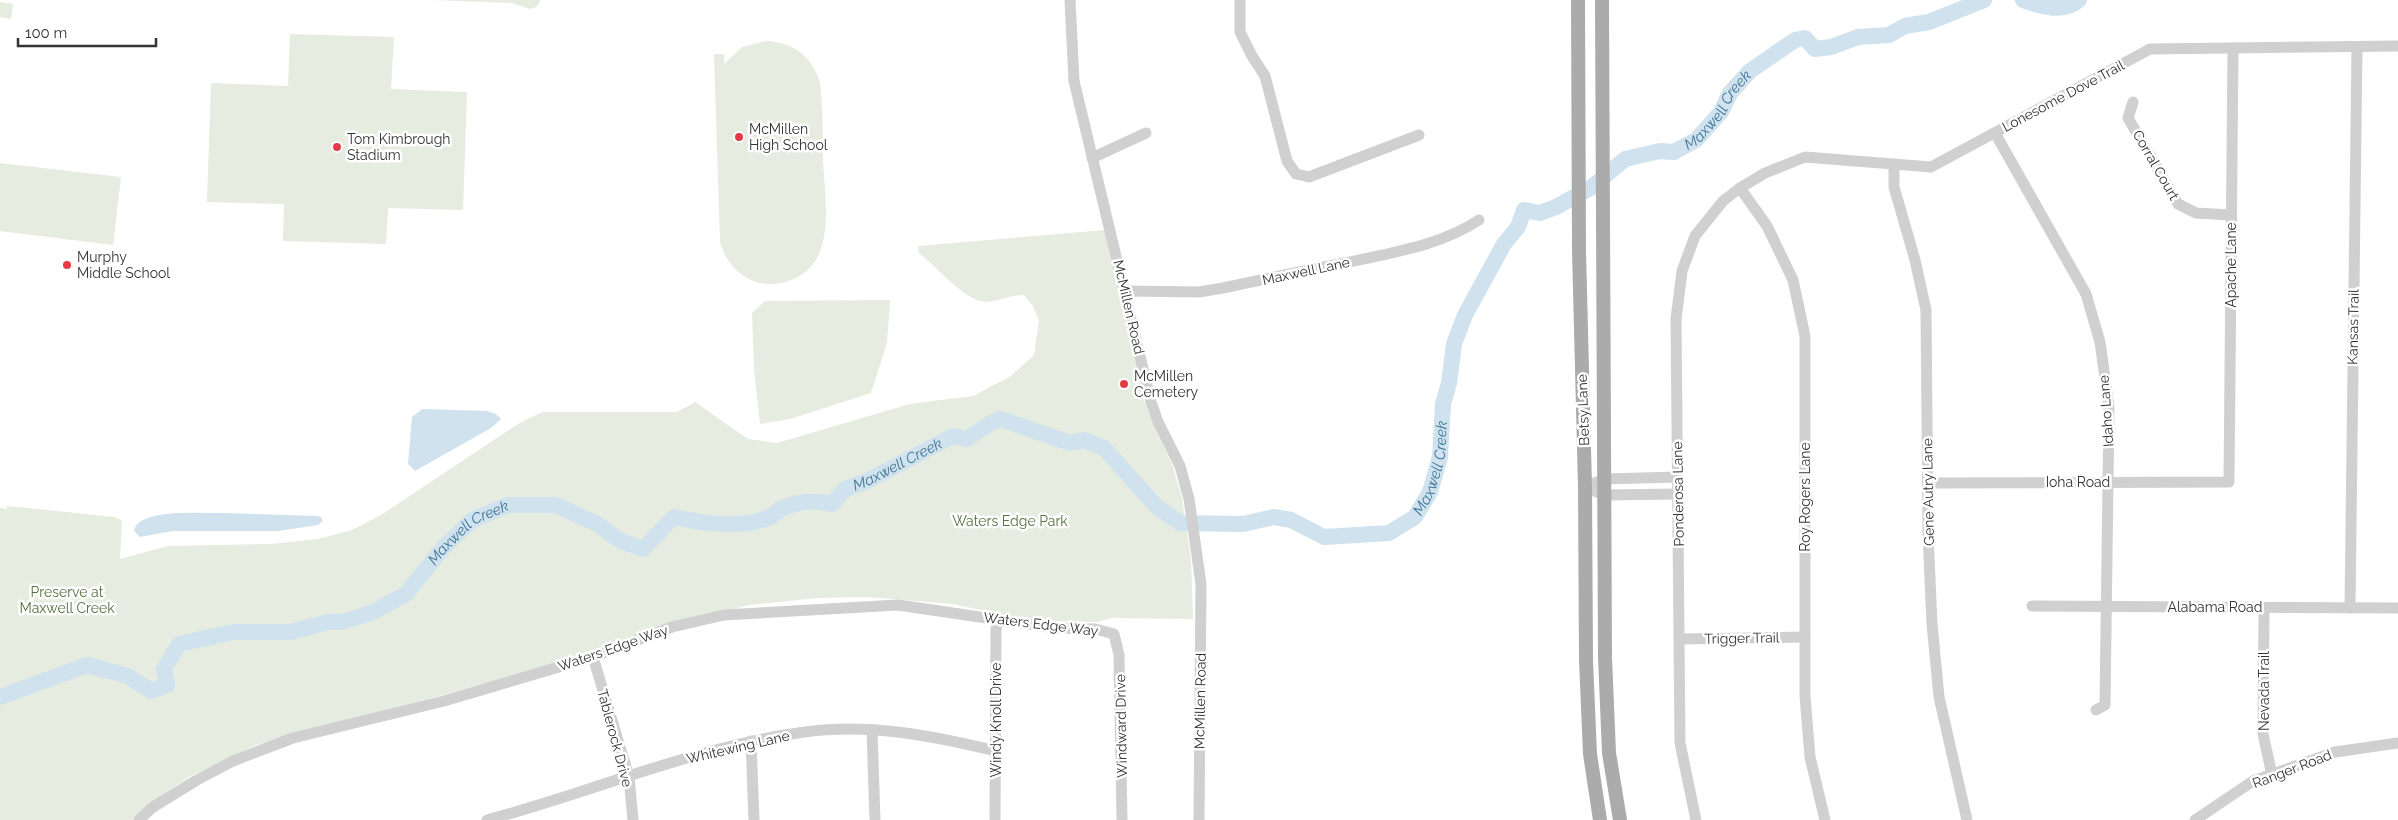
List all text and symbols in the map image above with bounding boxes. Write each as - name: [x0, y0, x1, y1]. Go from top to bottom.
- scale bar: [18, 15, 155, 47]
- text: 100 m: [25, 24, 67, 42]
- street label: Lonesome Dove Trail: [1999, 57, 2127, 135]
- water label: Maxwell Creek: [1681, 67, 1755, 154]
- place label: McMillen High School: [749, 121, 828, 153]
- street label: Corral Court: [2130, 127, 2183, 203]
- place label: Tom Kimbrough Stadium: [347, 131, 450, 163]
- marker: McMillen High School: [733, 131, 745, 143]
- marker: Tom Kimbrough Stadium: [331, 141, 343, 153]
- street label: Apache Lane: [2223, 222, 2239, 308]
- place label: Murphy Middle School: [77, 249, 170, 281]
- street label: Maxwell Lane: [1261, 254, 1351, 288]
- street label: McMillen Road: [1110, 258, 1148, 356]
- marker: Murphy Middle School: [61, 259, 73, 271]
- street label: Kansas Trail: [2344, 289, 2362, 365]
- place label: McMillen Cemetery: [1134, 368, 1199, 400]
- street label: Betsy Lane: [1574, 374, 1592, 446]
- street label: Idaho Lane: [2096, 375, 2116, 447]
- marker: McMillen Cemetery: [1118, 378, 1130, 390]
- water label: Maxwell Creek: [1409, 421, 1451, 519]
- water label: Maxwell Creek: [850, 434, 945, 495]
- street label: Gene Autry Lane: [1919, 438, 1937, 546]
- street label: Ponderosa Lane: [1669, 441, 1687, 547]
- street label: Roy Rogers Lane: [1797, 442, 1813, 552]
- street label: Ioha Road: [2046, 474, 2110, 490]
- water label: Maxwell Creek: [424, 497, 511, 568]
- park label: Waters Edge Park: [952, 513, 1068, 529]
- park label: Preserve at Maxwell Creek: [19, 584, 115, 616]
- street label: Alabama Road: [2168, 599, 2262, 615]
- street label: Waters Edge Way: [983, 609, 1100, 639]
- street label: Waters Edge Way: [556, 622, 671, 674]
- street label: Trigger Trail: [1704, 629, 1780, 647]
- street label: Nevada Trail: [2256, 651, 2272, 731]
- street label: McMillen Road: [1191, 653, 1209, 749]
- street label: Windy Knoll Drive: [988, 662, 1004, 778]
- street label: Windward Drive: [1112, 674, 1130, 778]
- street label: Tablerock Drive: [594, 687, 636, 789]
- street label: Whitewing Lane: [685, 727, 791, 767]
- street label: Ranger Road: [2250, 747, 2334, 791]

